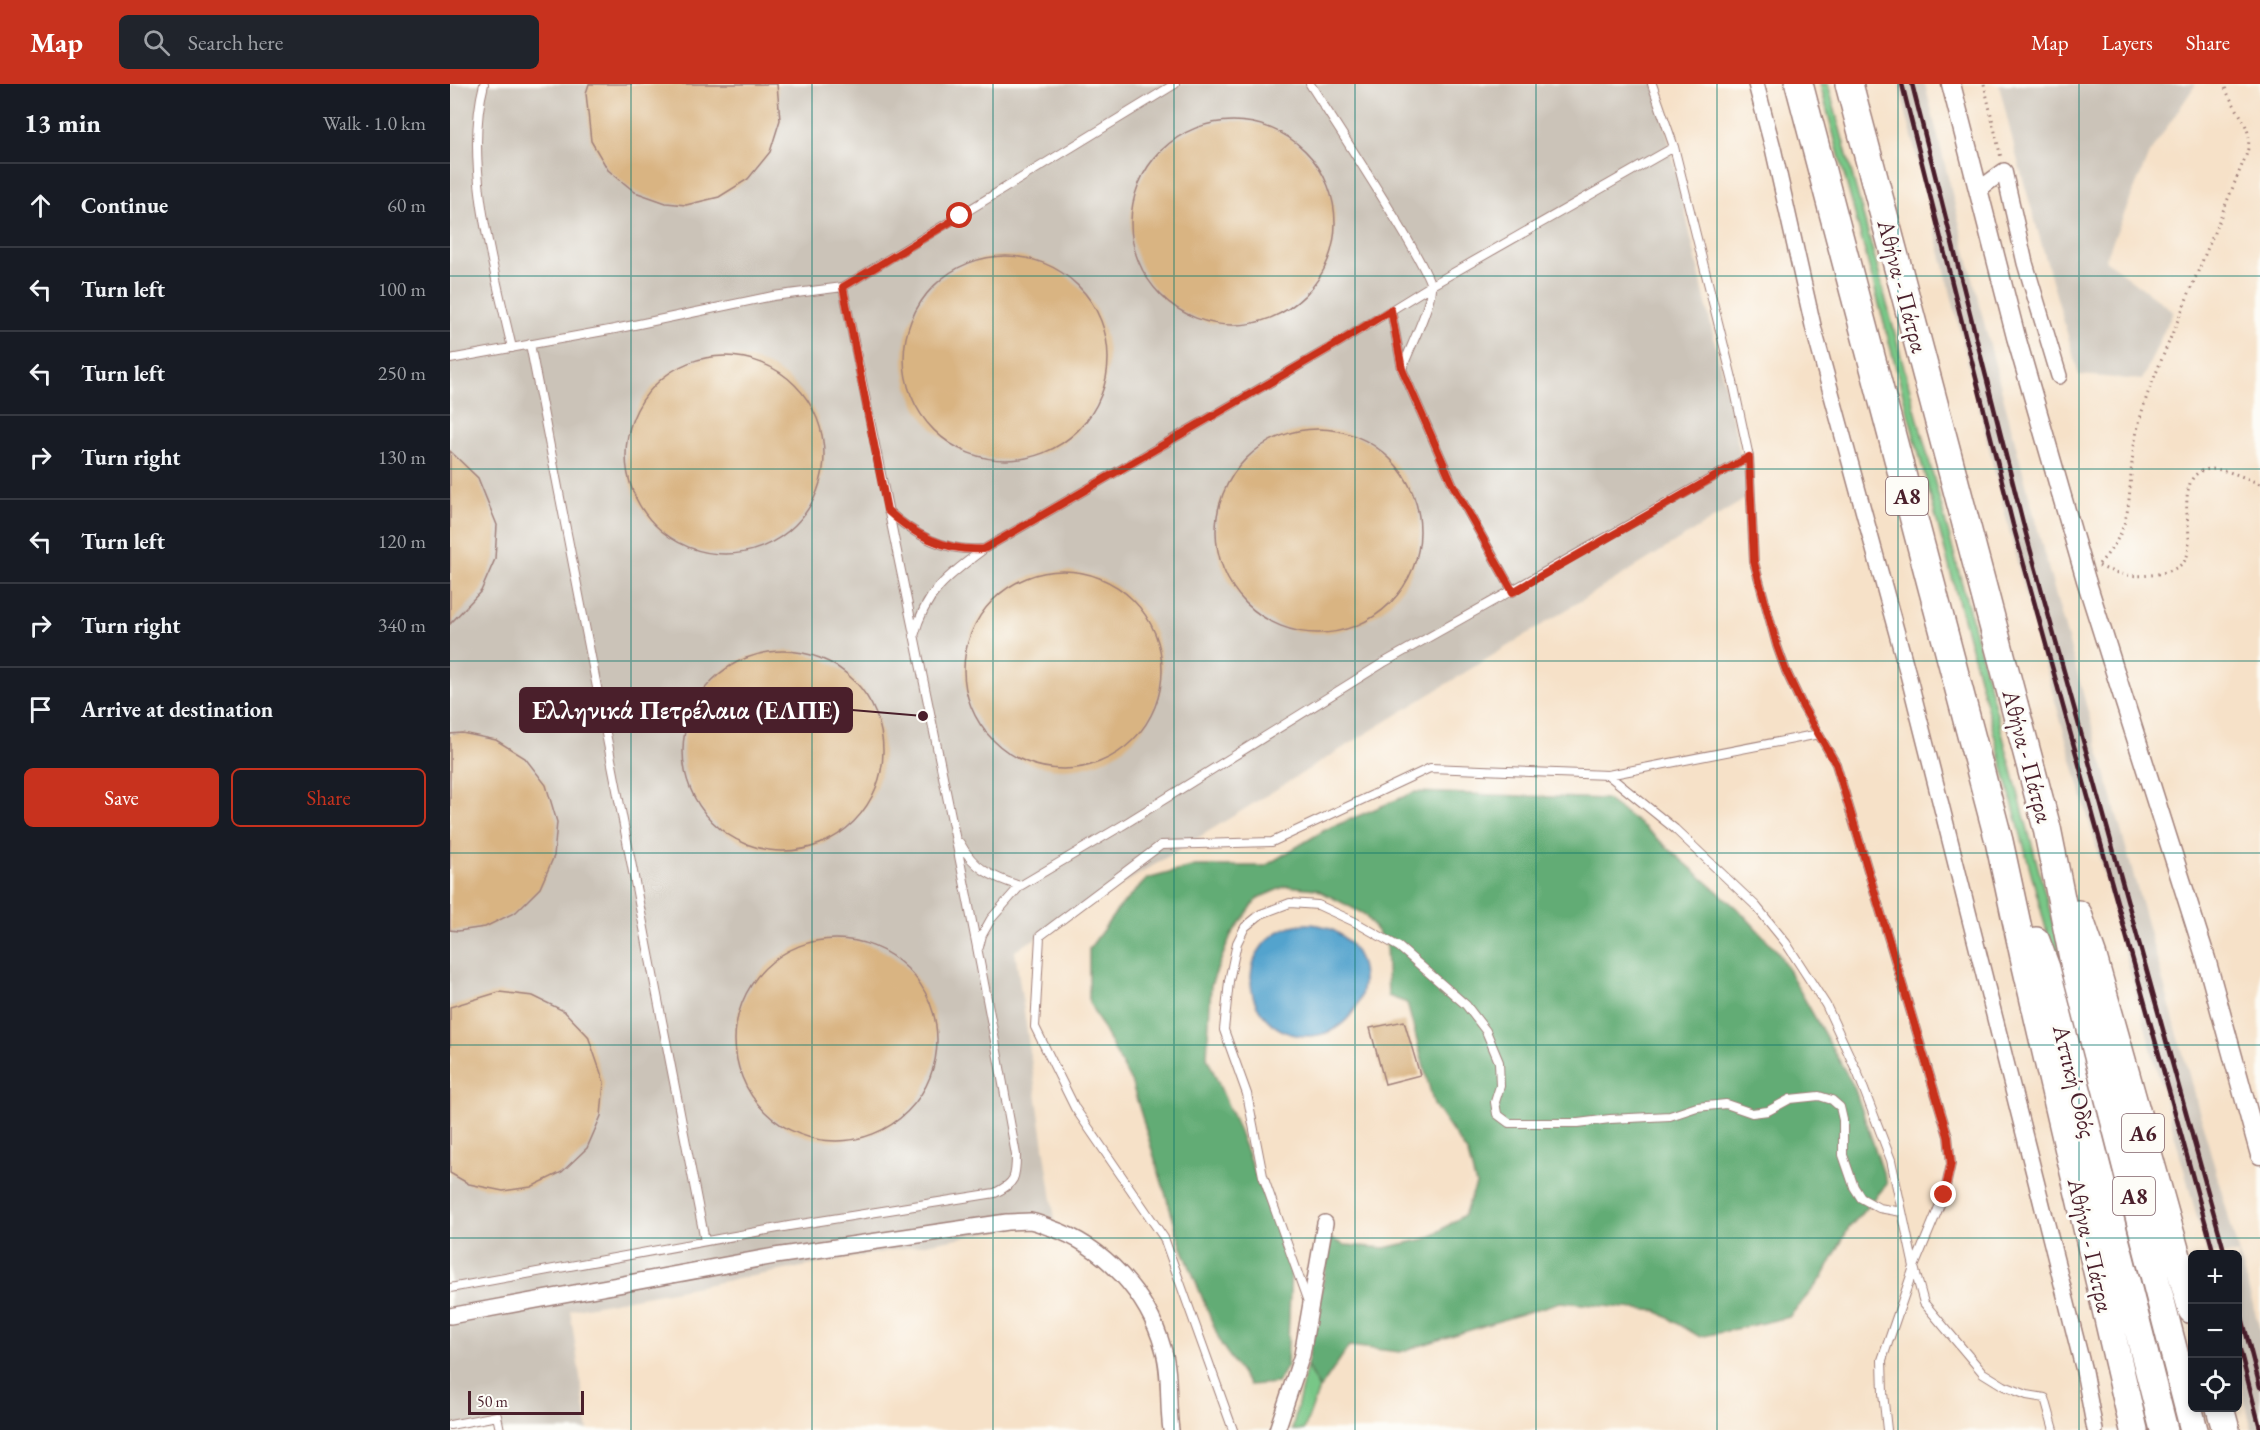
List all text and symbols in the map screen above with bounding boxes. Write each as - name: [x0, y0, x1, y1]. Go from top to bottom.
- search box: [119, 15, 539, 69]
- text: Map: [30, 24, 83, 60]
- icon: search: [140, 26, 173, 59]
- text: Search here: [188, 28, 283, 57]
- text: Map: [2031, 29, 2069, 56]
- text: Layers: [2102, 29, 2153, 56]
- text: Share: [2186, 29, 2230, 56]
- text: 13 min: [24, 106, 101, 140]
- text: Walk · 1.0 km: [323, 110, 426, 136]
- icon: ahead: [24, 189, 57, 222]
- text: Continue: [81, 191, 168, 220]
- text: 60 m: [387, 192, 426, 218]
- route start: [946, 202, 972, 228]
- street label: Αθήνα - Πάτρα: [1870, 215, 1936, 356]
- icon: left: [24, 273, 57, 306]
- text: Turn left: [81, 275, 165, 304]
- text: 100 m: [378, 276, 426, 302]
- icon: left: [24, 357, 57, 390]
- text: Turn left: [81, 359, 165, 388]
- text: 250 m: [378, 360, 426, 386]
- icon: right: [24, 441, 57, 474]
- text: Turn right: [81, 443, 180, 472]
- text: 130 m: [378, 444, 426, 470]
- road number: Α8: [1886, 477, 1928, 515]
- icon: left: [24, 525, 57, 558]
- text: Turn left: [81, 527, 165, 556]
- text: 120 m: [378, 528, 426, 554]
- icon: right: [24, 609, 57, 642]
- text: Turn right: [81, 611, 180, 640]
- text: 340 m: [378, 612, 426, 638]
- street label: Αθήνα - Πάτρα: [1995, 685, 2061, 826]
- callout: Ελληνικά Πετρέλαια (ΕΛΠΕ): [520, 688, 852, 732]
- icon: arrive: [24, 693, 57, 726]
- text: Ελληνικά Πετρέλαια (ΕΛΠΕ): [532, 693, 840, 727]
- text: Arrive at destination: [81, 695, 273, 724]
- button: Save: [24, 768, 219, 827]
- button: Share: [231, 768, 426, 827]
- street label: Αττική Οδός: [2046, 1020, 2104, 1141]
- road number: Α6: [2122, 1114, 2164, 1152]
- street label: Αθήνα - Πάτρα: [2060, 1174, 2121, 1315]
- road number: Α8: [2113, 1177, 2155, 1215]
- route end: [1930, 1181, 1956, 1207]
- map controls: [2188, 1250, 2242, 1412]
- button: +: [2188, 1250, 2242, 1304]
- button: −: [2188, 1304, 2242, 1358]
- button: locate: [2188, 1358, 2242, 1412]
- scale bar: [468, 1388, 584, 1416]
- text: 50 m: [477, 1391, 508, 1412]

